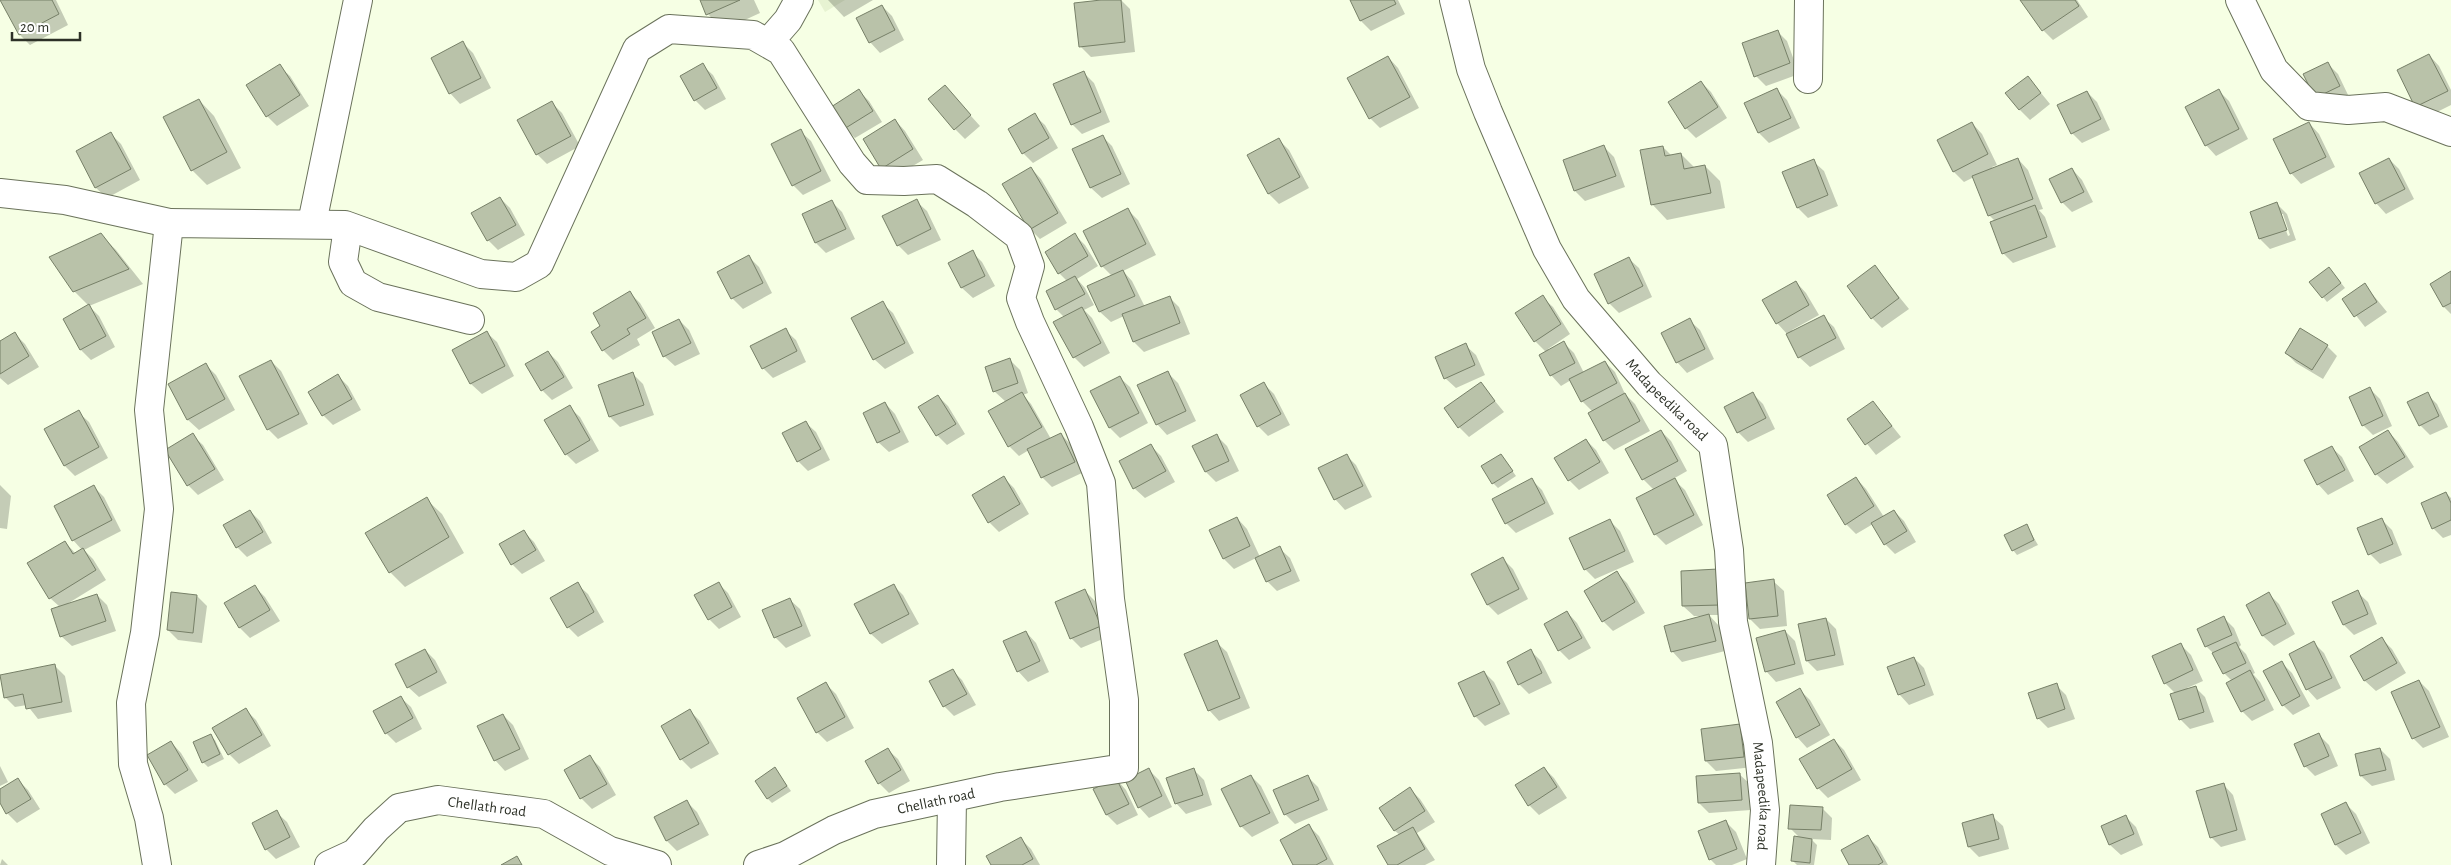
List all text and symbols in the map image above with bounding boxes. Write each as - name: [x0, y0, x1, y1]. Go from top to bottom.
- scale bar: [12, 10, 80, 42]
- text: 20 m: [20, 20, 49, 35]
- street label: Madapeedika road: [1623, 356, 1711, 444]
- street label: Madapeedika road: [1750, 741, 1772, 851]
- street label: Chellath road: [896, 786, 976, 817]
- street label: Chellath road: [447, 794, 527, 820]

